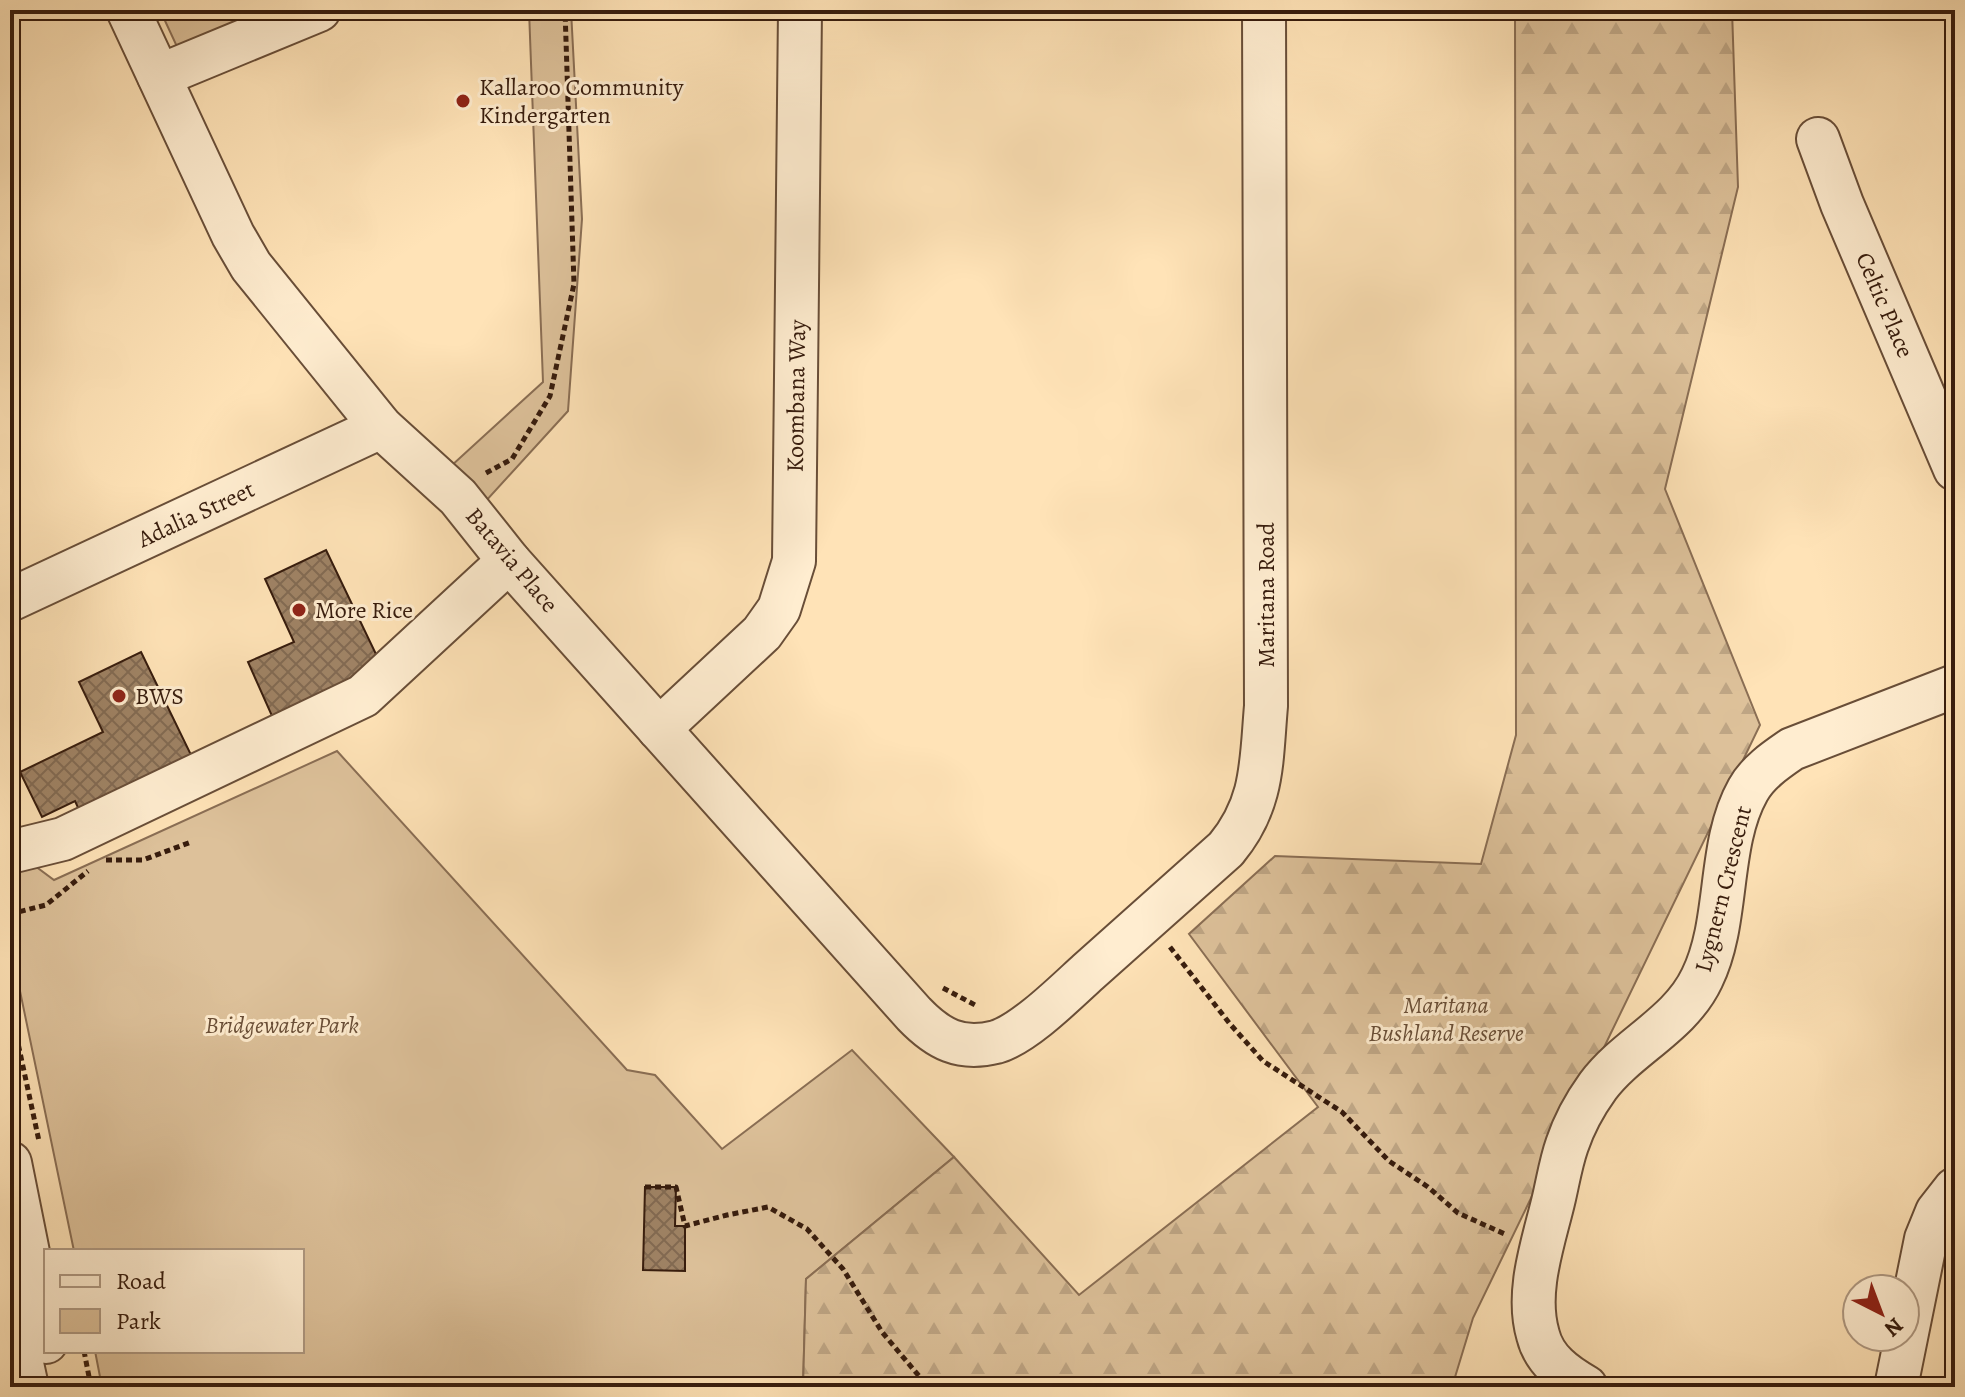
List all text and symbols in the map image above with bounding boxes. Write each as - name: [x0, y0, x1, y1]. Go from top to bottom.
- place label: Kallaroo Community Kindergarten: [479, 71, 684, 131]
- marker: Kallaroo Community Kindergarten: [454, 92, 472, 110]
- street label: Celtic Place: [1848, 247, 1922, 363]
- street label: Koombana Way: [779, 319, 813, 473]
- street label: Adalia Street: [132, 473, 260, 555]
- street label: Batavia Place: [458, 501, 566, 619]
- street label: Maritana Road: [1250, 522, 1282, 668]
- place label: More Rice: [315, 594, 413, 626]
- marker: More Rice: [290, 601, 308, 619]
- place label: BWS: [135, 680, 184, 712]
- marker: BWS: [110, 687, 128, 705]
- street label: Lygnern Crescent: [1687, 802, 1759, 976]
- park label: Maritana Bushland Reserve: [1368, 989, 1524, 1049]
- park label: Bridgewater Park: [205, 1009, 359, 1041]
- legend: [44, 1249, 304, 1353]
- text: Road: [116, 1265, 166, 1297]
- north arrow: [1841, 1273, 1921, 1353]
- text: Park: [116, 1305, 161, 1337]
- text: N: [1878, 1311, 1910, 1344]

